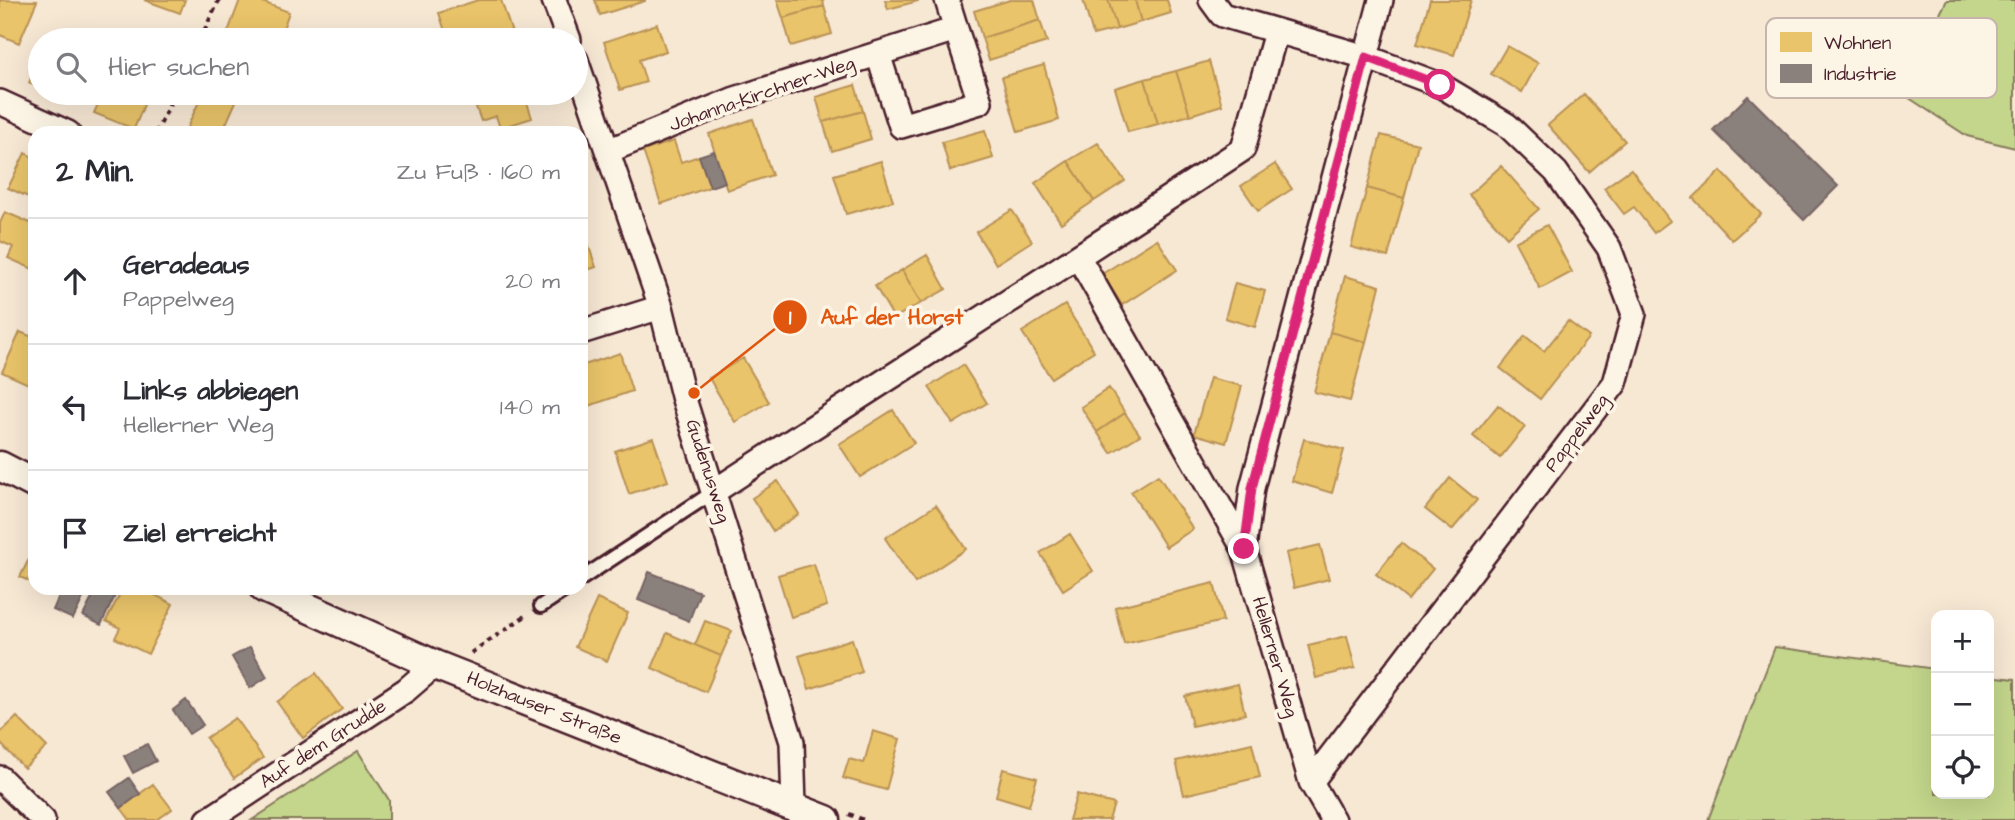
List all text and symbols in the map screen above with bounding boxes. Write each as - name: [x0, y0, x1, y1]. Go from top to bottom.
- legend: [1766, 18, 1997, 98]
- search box: [28, 28, 588, 105]
- text: Wohnen: [1824, 30, 1891, 57]
- icon: search: [52, 48, 90, 86]
- text: Hier suchen: [108, 49, 249, 85]
- street label: Johanna-Kirchner-Weg: [666, 49, 859, 139]
- text: Industrie: [1824, 61, 1897, 88]
- route start: [1424, 69, 1455, 100]
- text: 2 Min.: [56, 151, 134, 193]
- text: Zu Fuß · 160 m: [396, 156, 560, 188]
- text: Geradeaus: [123, 247, 250, 283]
- icon: ahead: [56, 262, 94, 300]
- text: 20 m: [505, 265, 560, 297]
- text: Pappelweg: [123, 283, 234, 315]
- callout: Auf der Horst: [772, 296, 978, 338]
- text: 1: [789, 303, 792, 332]
- text: Auf der Horst: [821, 303, 964, 332]
- text: Links abbiegen: [123, 373, 298, 409]
- icon: left: [56, 388, 94, 426]
- street label: Pappelweg: [1539, 388, 1616, 478]
- text: 140 m: [500, 391, 560, 423]
- text: Hellerner Weg: [123, 409, 274, 441]
- street label: Gudenusweg: [678, 416, 737, 527]
- icon: arrive: [56, 514, 94, 552]
- text: Ziel erreicht: [123, 515, 277, 551]
- route end: [1228, 533, 1259, 564]
- street label: Hellerner Weg: [1244, 594, 1305, 721]
- map controls: [1931, 610, 1994, 799]
- button: +: [1931, 610, 1994, 673]
- street label: Holzhauser Straße: [462, 665, 626, 751]
- button: −: [1931, 673, 1994, 736]
- street label: Auf dem Grudde: [254, 693, 392, 795]
- button: locate: [1931, 736, 1994, 799]

